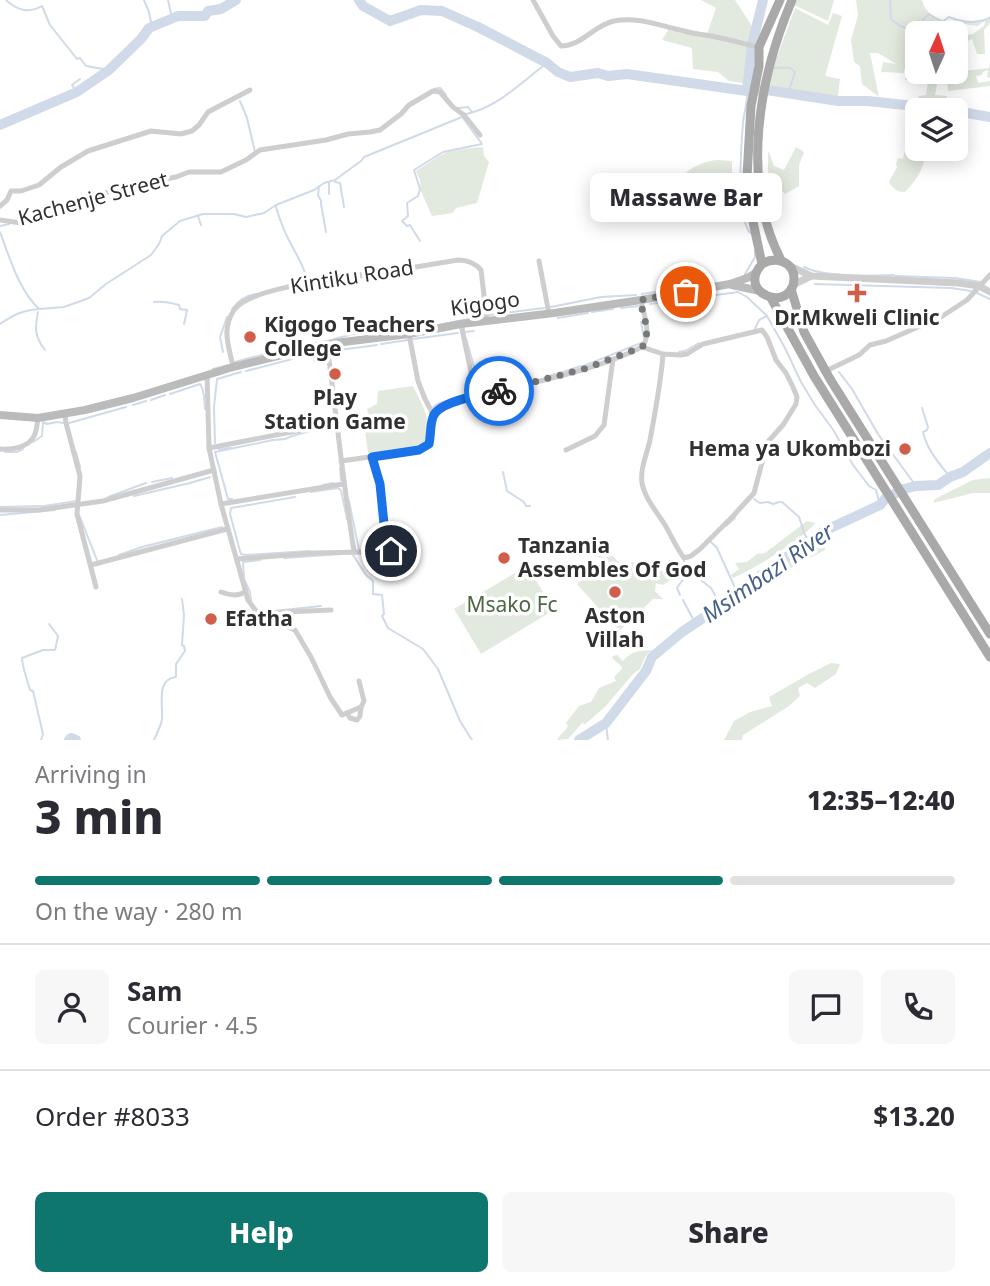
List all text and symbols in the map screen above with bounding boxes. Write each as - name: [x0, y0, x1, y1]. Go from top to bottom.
- north arrow: [905, 21, 968, 84]
- map controls: [905, 21, 968, 161]
- button: layers: [905, 98, 968, 161]
- street label: Kachenje Street: [15, 164, 171, 231]
- callout: Massawe Bar: [590, 173, 782, 222]
- text: Massawe Bar: [609, 181, 763, 213]
- street label: Kintiku Road: [288, 252, 416, 300]
- pin: [656, 262, 716, 322]
- icon: bag: [667, 273, 705, 311]
- marker: Dr.Mkweli Clinic: [847, 283, 867, 303]
- street label: Kigogo: [448, 284, 521, 322]
- place label: Dr.Mkweli Clinic: [774, 303, 940, 331]
- place label: Kigogo Teachers College: [264, 310, 435, 362]
- marker: Kigogo Teachers College: [242, 329, 258, 345]
- courier: [464, 356, 534, 426]
- marker: Play Station Game: [327, 366, 343, 382]
- icon: bike: [480, 372, 518, 410]
- place label: Play Station Game: [264, 383, 406, 435]
- place label: Hema ya Ukombozi: [689, 434, 891, 462]
- marker: Hema ya Ukombozi: [897, 441, 913, 457]
- water label: Msimbazi River: [695, 514, 841, 630]
- pin: [361, 521, 421, 581]
- place label: Tanzania Assembles Of God: [518, 531, 707, 583]
- icon: home: [372, 532, 410, 570]
- marker: Tanzania Assembles Of God: [496, 550, 512, 566]
- marker: Aston Villah: [607, 584, 623, 600]
- park label: Msako Fc: [466, 590, 558, 618]
- place label: Aston Villah: [585, 601, 645, 653]
- place label: Efatha: [225, 604, 293, 632]
- marker: Efatha: [203, 611, 219, 627]
- text: Arriving in: [35, 758, 147, 790]
- text: 12:35–12:40: [807, 782, 955, 818]
- text: 3 min: [35, 785, 164, 847]
- text: On the way · 280 m: [35, 895, 242, 927]
- button: person: [35, 970, 109, 1044]
- button: chat: [789, 970, 863, 1044]
- button: phone: [881, 970, 955, 1044]
- text: Sam: [127, 973, 182, 1009]
- text: Courier · 4.5: [127, 1009, 258, 1041]
- text: Order #8033: [35, 1098, 190, 1134]
- text: $13.20: [873, 1098, 955, 1134]
- button: Help: [35, 1192, 488, 1272]
- button: Share: [502, 1192, 955, 1272]

